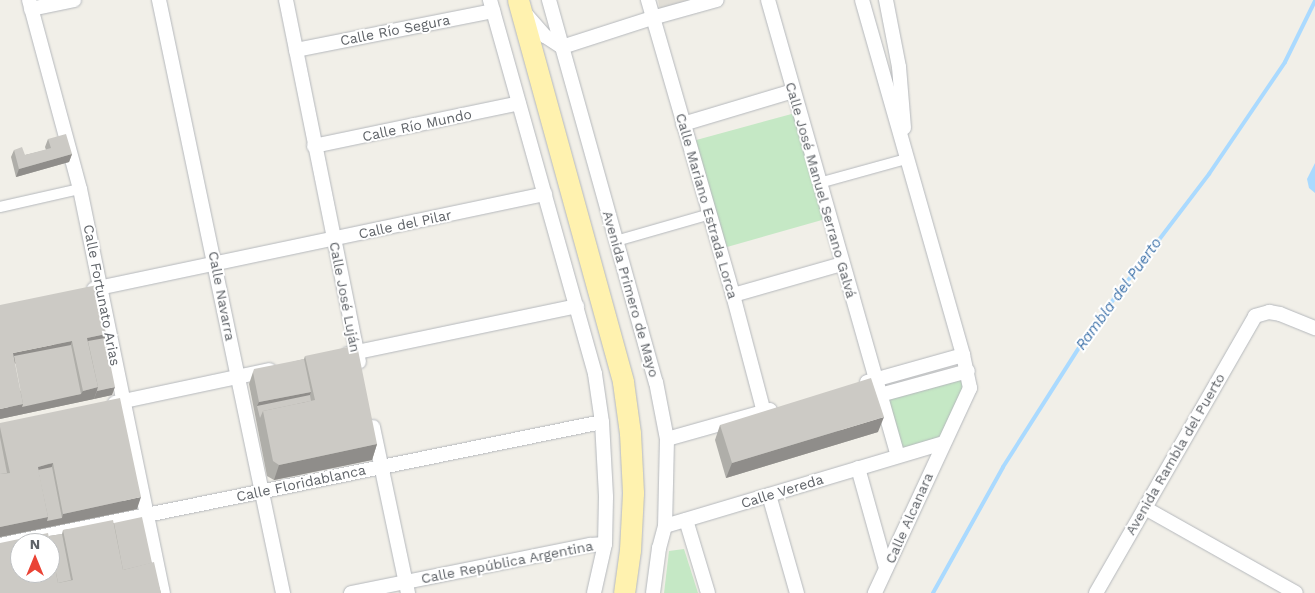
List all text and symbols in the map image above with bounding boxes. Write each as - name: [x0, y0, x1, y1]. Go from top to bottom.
- street label: Calle Río Segura: [339, 11, 451, 49]
- street label: Calle José Manuel Serrano Galvá: [782, 80, 860, 300]
- street label: Calle Río Mundo: [361, 105, 473, 145]
- street label: Calle Mariano Estrada Lorca: [672, 111, 742, 301]
- street label: Calle del Pilar: [357, 206, 453, 242]
- street label: Avenida Primero de Mayo: [599, 209, 663, 379]
- street label: Calle Fortunato Arias: [80, 223, 124, 367]
- water label: Rambla del Puerto: [1072, 234, 1166, 354]
- street label: Calle José Luján: [326, 240, 364, 354]
- street label: Calle Navarra: [205, 250, 239, 342]
- street label: Avenida Rambla del Puerto: [1121, 370, 1229, 538]
- street label: Calle Floridablanca: [235, 461, 367, 505]
- street label: Calle Vereda: [739, 470, 825, 512]
- street label: Calle Alcanara: [881, 470, 937, 566]
- north arrow: [10, 533, 60, 583]
- text: N: [30, 536, 40, 552]
- street label: Calle República Argentina: [419, 537, 595, 587]

